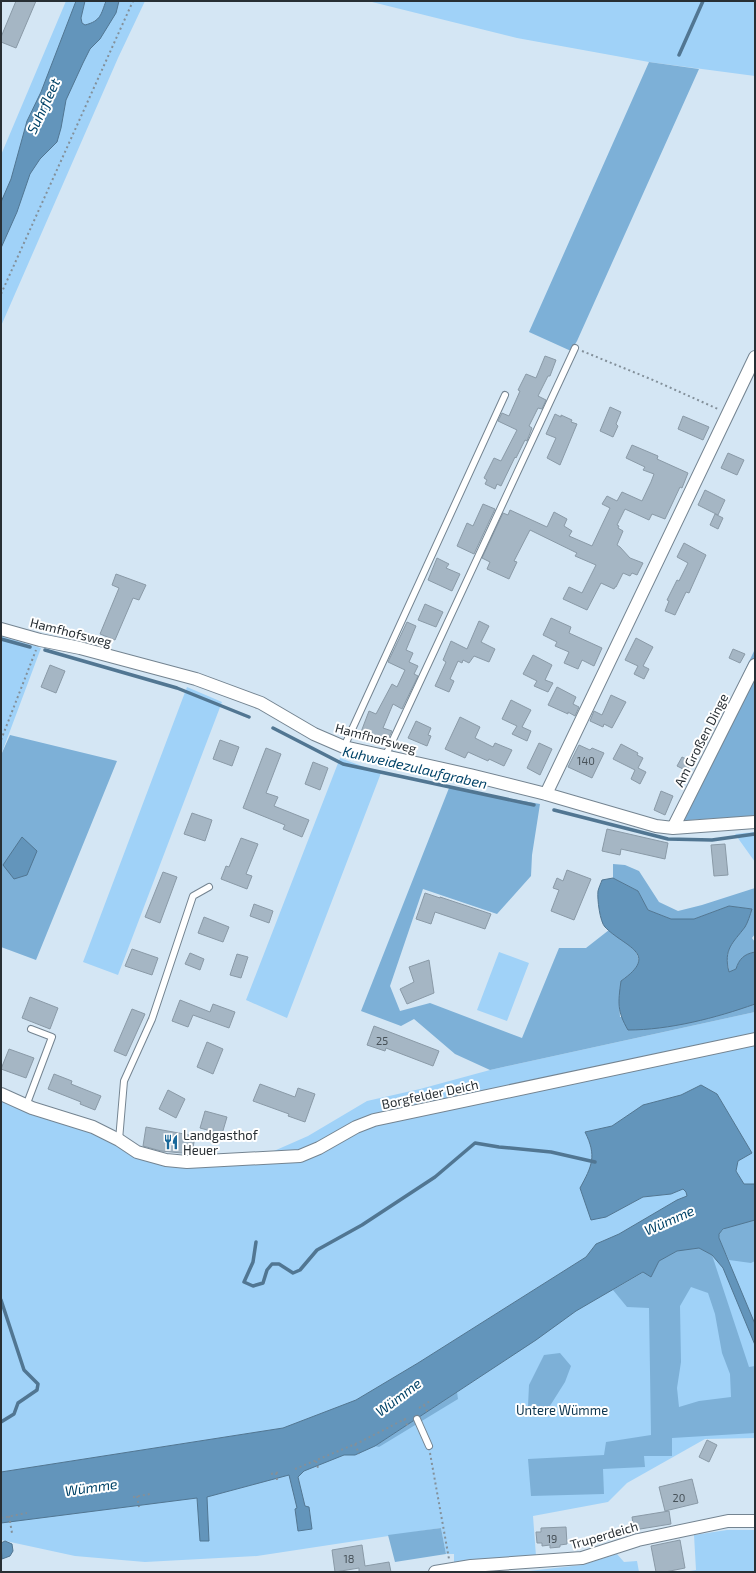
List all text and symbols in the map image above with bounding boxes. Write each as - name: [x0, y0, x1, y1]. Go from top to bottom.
- water label: Suhrfleet: [23, 75, 63, 136]
- street label: Hamfhofsweg: [29, 614, 113, 650]
- street label: Am Großen Dinge: [671, 691, 731, 789]
- street label: Hamfhofsweg: [334, 719, 418, 757]
- water label: Kuhweidezulaufgraben: [341, 742, 489, 792]
- house number: 140: [577, 754, 595, 767]
- house number: 25: [376, 1034, 388, 1047]
- street label: Borgfelder Deich: [380, 1076, 480, 1112]
- place label: Landgasthof Heuer: [183, 1127, 259, 1158]
- restaurant icon: Landgasthof Heuer: [162, 1133, 180, 1151]
- water label: Wümme: [641, 1201, 697, 1239]
- water label: Wümme: [372, 1374, 425, 1420]
- park label: Untere Wümme: [516, 1402, 608, 1418]
- water label: Wümme: [64, 1475, 119, 1499]
- house number: 20: [673, 1491, 685, 1504]
- street label: Truperdeich: [568, 1518, 640, 1552]
- house number: 19: [547, 1532, 557, 1545]
- house number: 18: [343, 1552, 355, 1565]

